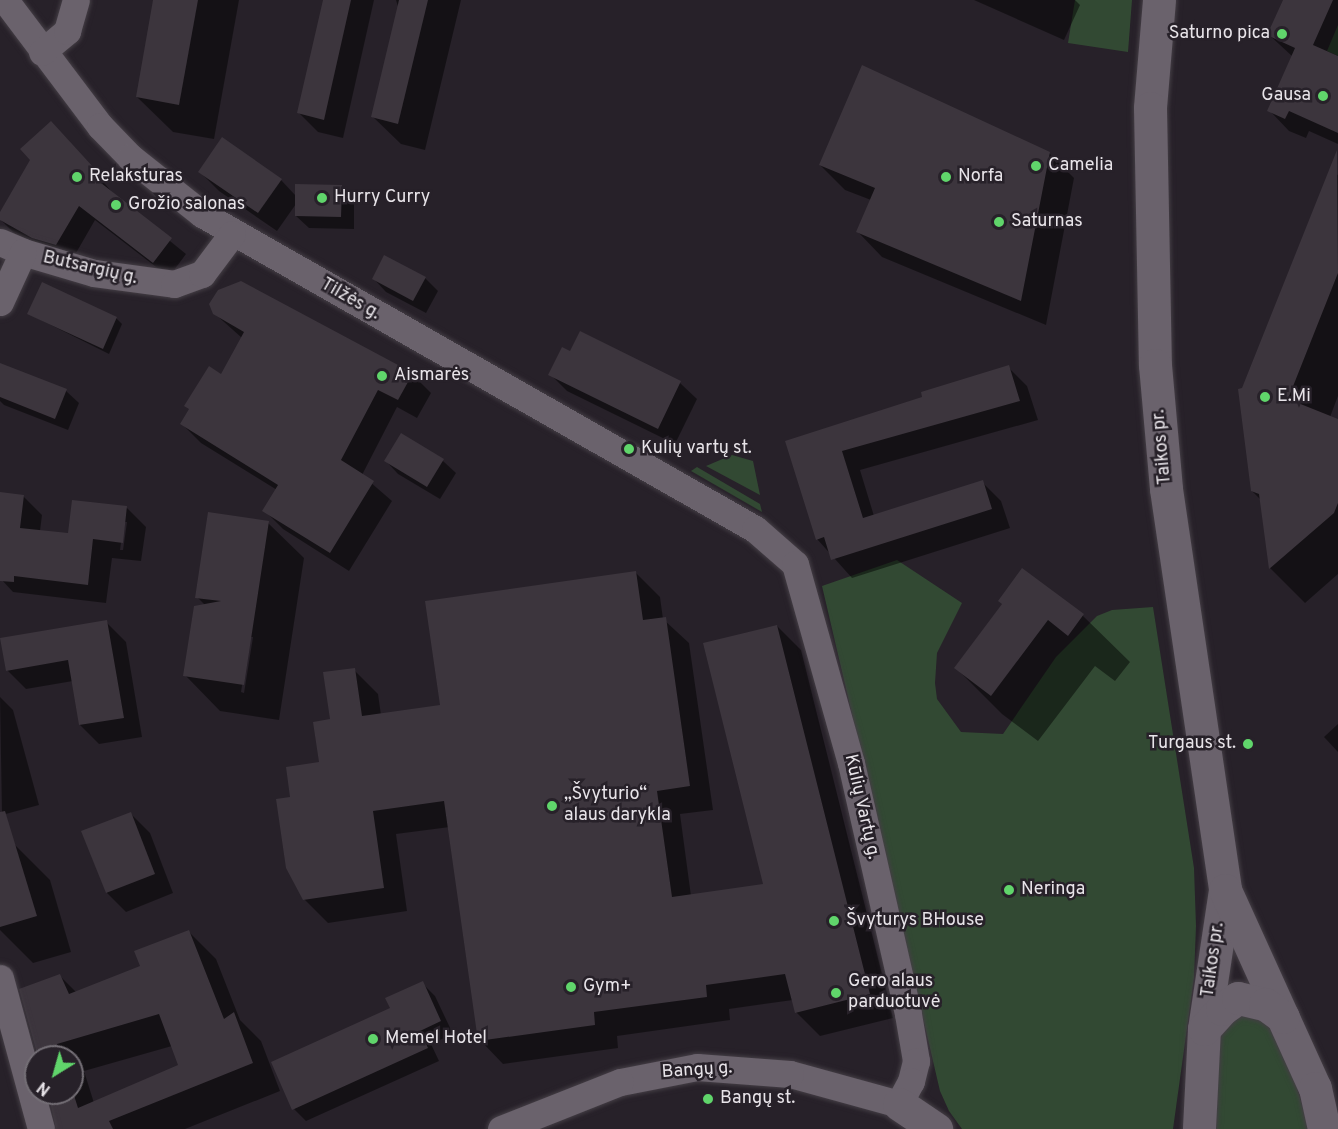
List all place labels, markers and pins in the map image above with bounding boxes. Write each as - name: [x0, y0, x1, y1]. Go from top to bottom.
- place label: Saturno pica: [1169, 23, 1270, 45]
- marker: Saturno pica: [1275, 27, 1289, 41]
- place label: Gausa: [1261, 85, 1311, 107]
- marker: Gausa: [1316, 89, 1330, 103]
- place label: Camelia: [1048, 155, 1113, 177]
- marker: Camelia: [1029, 159, 1043, 173]
- place label: Relaksturas: [89, 166, 183, 188]
- place label: Norfa: [958, 166, 1003, 188]
- marker: Relaksturas: [70, 170, 84, 184]
- marker: Norfa: [939, 170, 953, 184]
- place label: Hurry Curry: [334, 187, 430, 209]
- marker: Hurry Curry: [315, 191, 329, 205]
- place label: Grožio salonas: [128, 194, 245, 216]
- marker: Grožio salonas: [109, 198, 123, 212]
- place label: Saturnas: [1011, 211, 1083, 233]
- marker: Saturnas: [992, 215, 1006, 229]
- place label: Aismarės: [394, 365, 469, 387]
- marker: Aismarės: [375, 369, 389, 383]
- place label: E.Mi: [1277, 386, 1311, 408]
- marker: E.Mi: [1258, 390, 1272, 404]
- place label: Kulių vartų st.: [641, 438, 752, 460]
- marker: Kulių vartų st.: [622, 442, 636, 456]
- place label: Turgaus st.: [1148, 733, 1236, 755]
- marker: Turgaus st.: [1241, 737, 1255, 751]
- place label: „Švyturio“ alaus darykla: [564, 785, 671, 828]
- marker: „Švyturio“ alaus darykla: [545, 799, 559, 813]
- place label: Neringa: [1021, 879, 1085, 901]
- marker: Neringa: [1002, 883, 1016, 897]
- place label: Švyturys BHouse: [846, 910, 984, 932]
- marker: Švyturys BHouse: [827, 914, 841, 928]
- place label: Gero alaus parduotuvė: [848, 972, 941, 1014]
- place label: Gym+: [583, 976, 632, 998]
- marker: Gym+: [564, 980, 578, 994]
- marker: Gero alaus parduotuvė: [829, 986, 843, 1000]
- place label: Memel Hotel: [385, 1028, 487, 1050]
- marker: Memel Hotel: [366, 1032, 380, 1046]
- place label: Bangų st.: [720, 1088, 795, 1110]
- marker: Bangų st.: [701, 1092, 715, 1106]

